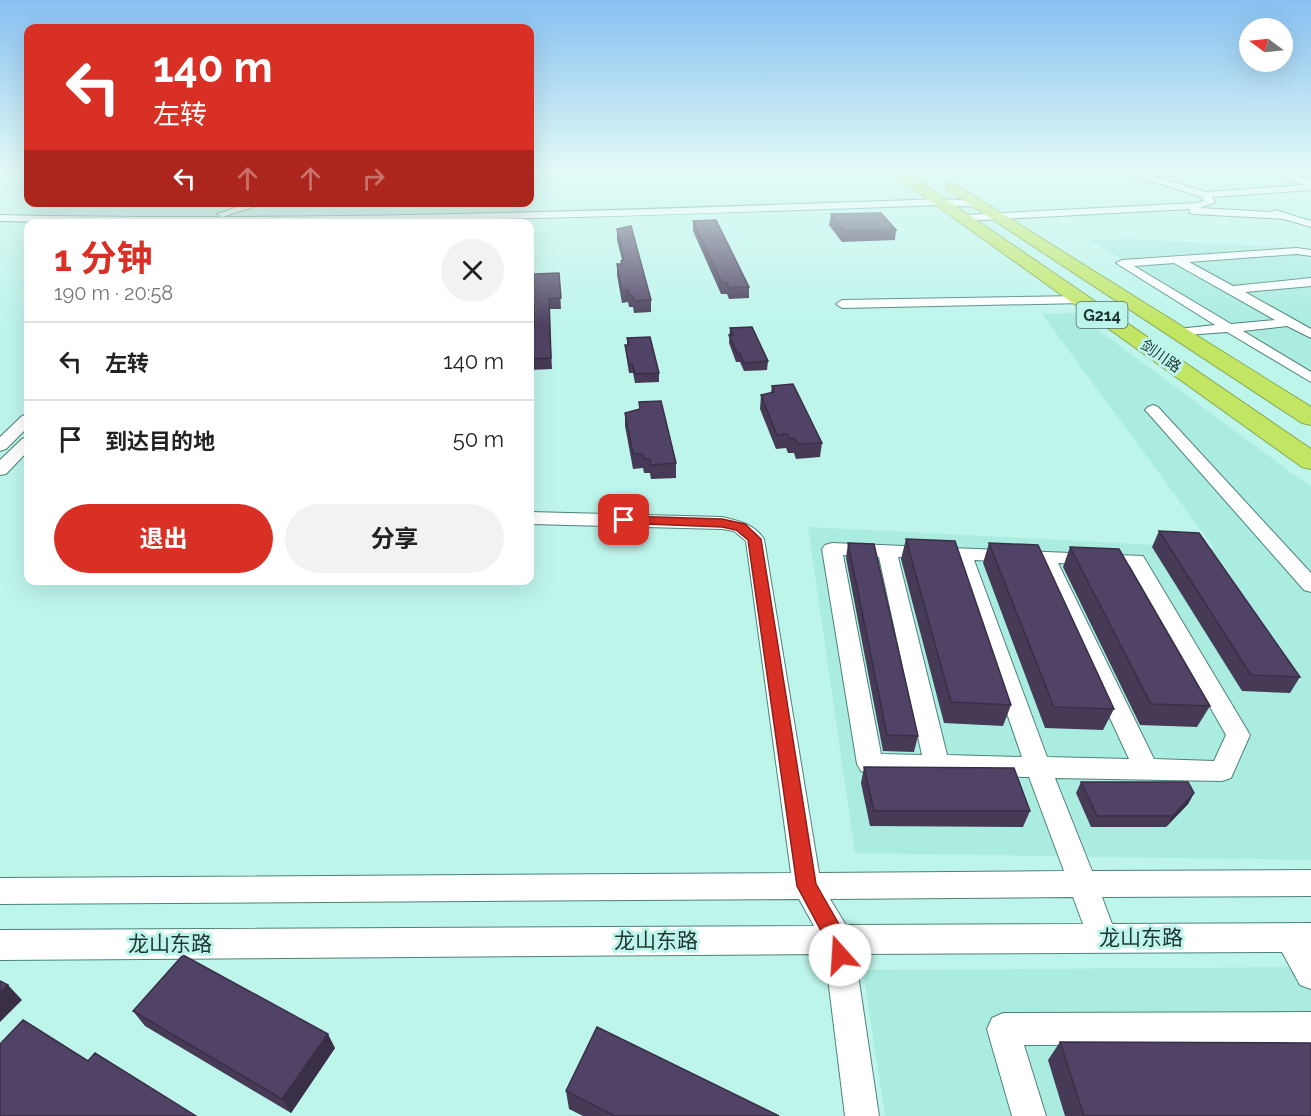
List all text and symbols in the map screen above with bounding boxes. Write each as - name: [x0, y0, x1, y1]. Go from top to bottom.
- north arrow: [1239, 18, 1293, 72]
- map controls: [1239, 18, 1293, 72]
- text: 140 m: [153, 43, 273, 92]
- icon: left: [54, 48, 132, 126]
- text: 左转: [153, 99, 207, 130]
- icon: left: [168, 162, 201, 195]
- icon: ahead: [231, 162, 264, 195]
- icon: ahead: [294, 162, 327, 195]
- icon: right: [357, 162, 390, 195]
- text: 1 分钟: [54, 237, 152, 279]
- button: close: [441, 239, 504, 302]
- text: 190 m · 20:58: [54, 281, 173, 305]
- road number: G214: [1076, 302, 1128, 328]
- street label: 剑川路: [1137, 336, 1185, 376]
- icon: left: [54, 345, 87, 378]
- text: 140 m: [443, 348, 504, 374]
- text: 左转: [105, 350, 149, 376]
- icon: arrive: [54, 423, 87, 456]
- text: 50 m: [453, 426, 504, 452]
- text: 到达目的地: [105, 428, 215, 454]
- pin: [598, 494, 649, 545]
- icon: arrive: [607, 503, 640, 536]
- button: 退出: [54, 504, 273, 573]
- button: 分享: [285, 504, 504, 573]
- position arrow: [808, 923, 872, 987]
- street label: 龙山东路: [1099, 925, 1183, 950]
- street label: 龙山东路: [614, 928, 698, 953]
- street label: 龙山东路: [128, 931, 212, 956]

